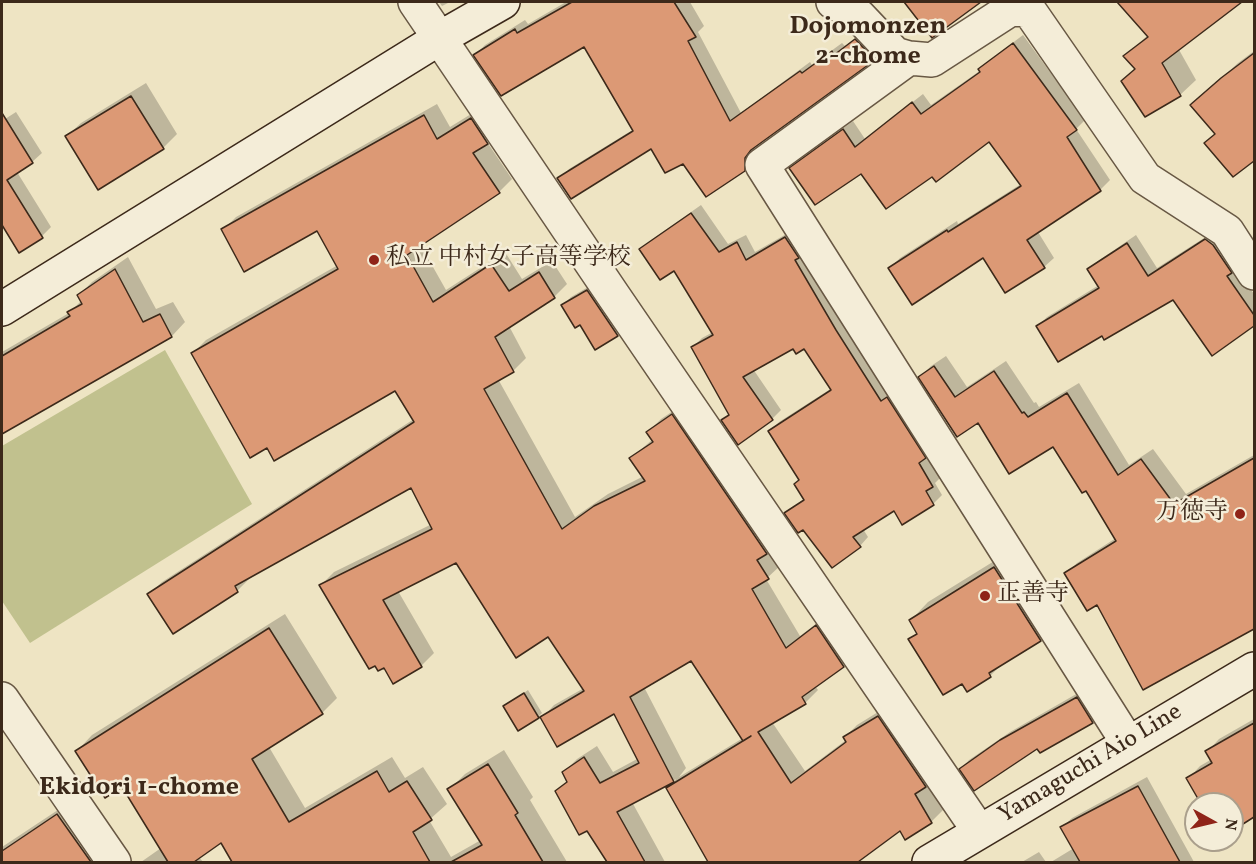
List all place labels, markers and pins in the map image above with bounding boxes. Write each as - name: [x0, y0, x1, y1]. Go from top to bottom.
- place label: 私立 中村女子高等学校: [386, 246, 631, 274]
- marker: 私立 中村女子高等学校: [367, 253, 381, 267]
- place label: 万徳寺: [1156, 500, 1228, 528]
- marker: 万徳寺: [1233, 507, 1247, 521]
- place label: 正善寺: [997, 582, 1069, 610]
- marker: 正善寺: [978, 589, 992, 603]

